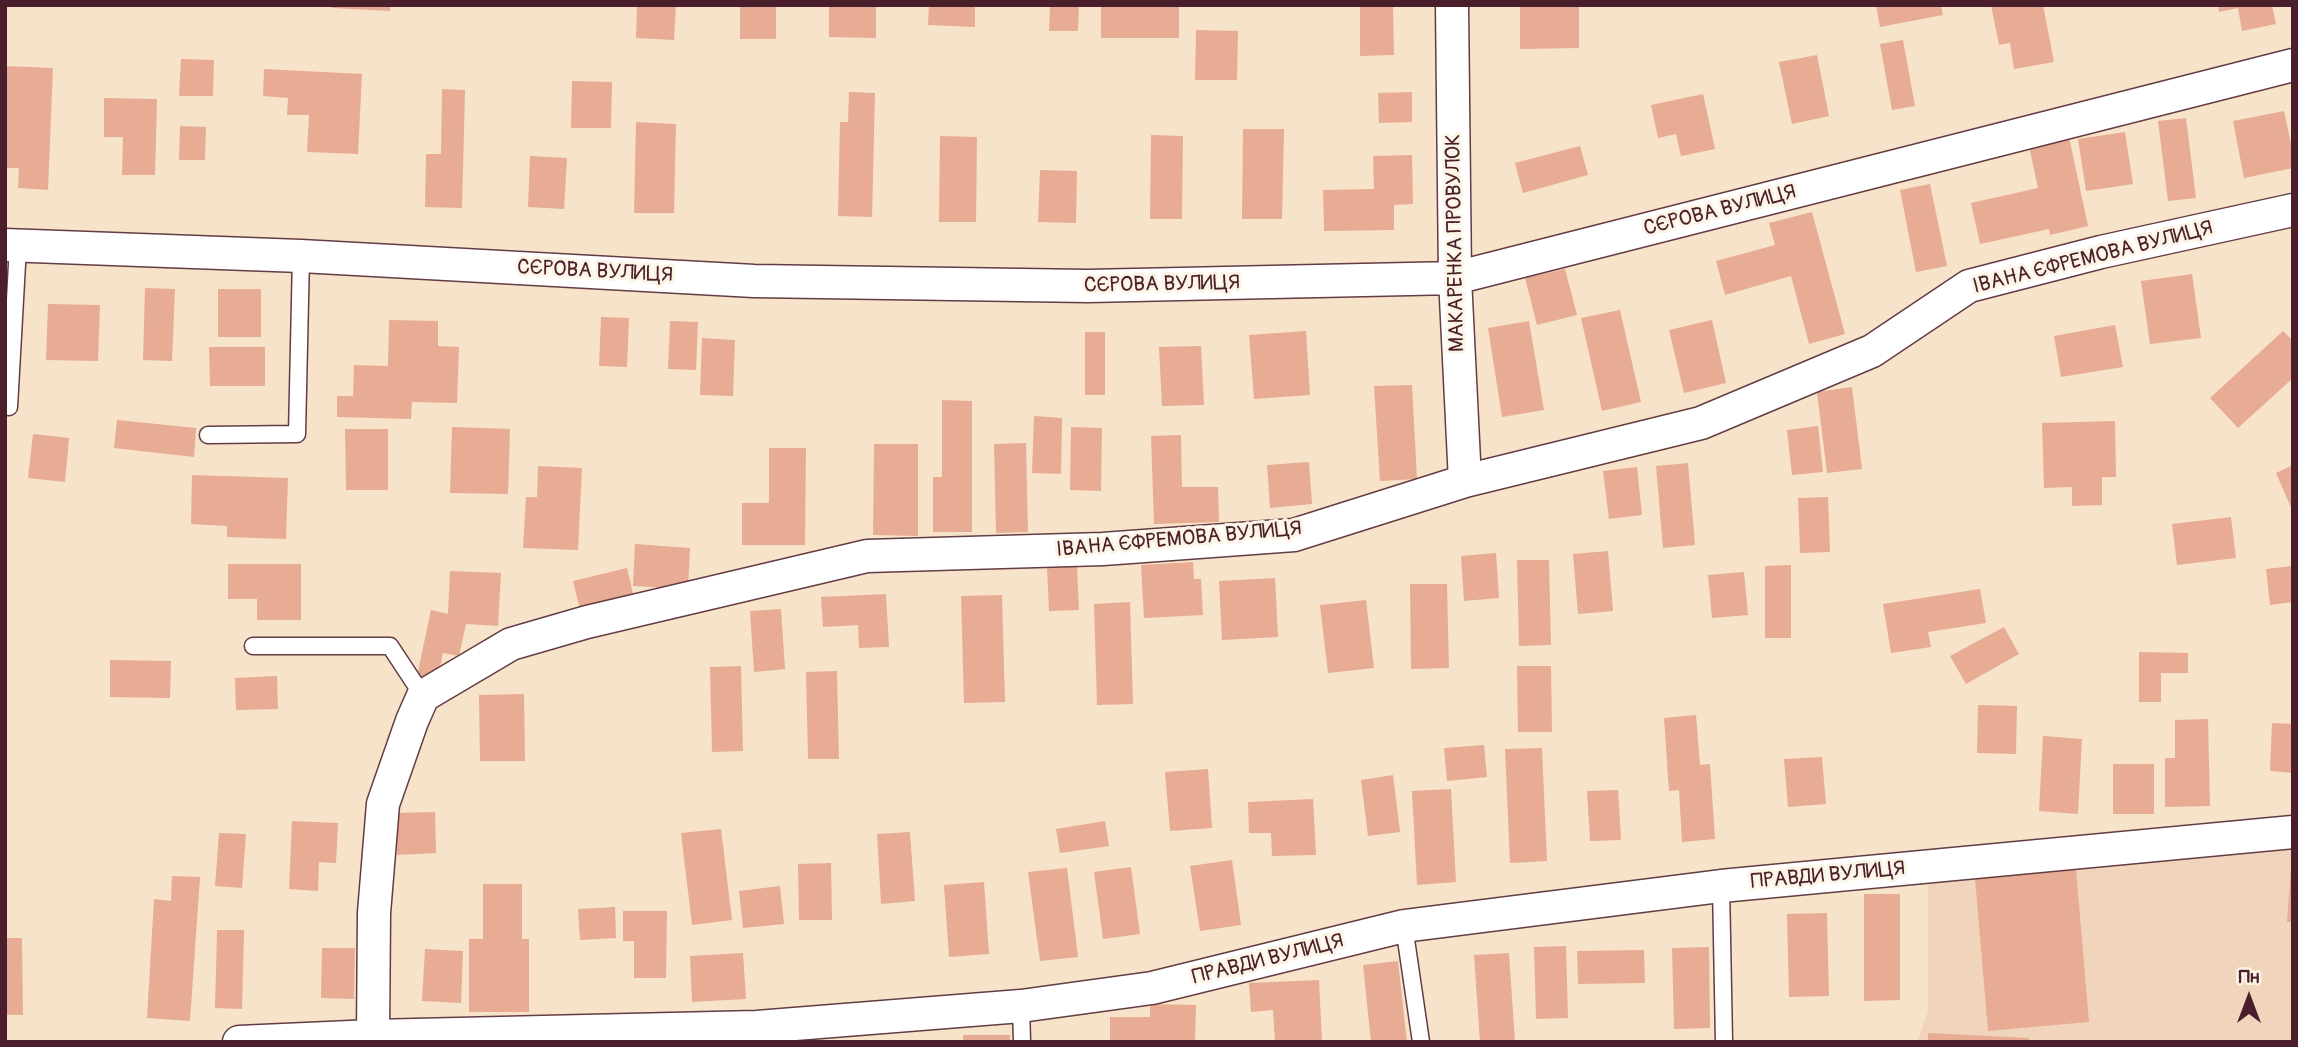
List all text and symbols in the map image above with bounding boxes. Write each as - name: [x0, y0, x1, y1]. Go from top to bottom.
- street label: МАКАРЕНКА ПРОВУЛОК: [1441, 134, 1471, 352]
- street label: СЄРОВА ВУЛИЦЯ: [1641, 180, 1799, 242]
- street label: ІВАНА ЄФРЕМОВА ВУЛИЦЯ: [1970, 216, 2216, 300]
- street label: СЄРОВА ВУЛИЦЯ: [516, 255, 674, 289]
- street label: СЄРОВА ВУЛИЦЯ: [1084, 271, 1240, 299]
- street label: ІВАНА ЄФРЕМОВА ВУЛИЦЯ: [1055, 517, 1303, 563]
- street label: ПРАВДИ ВУЛИЦЯ: [1750, 857, 1906, 895]
- street label: ПРАВДИ ВУЛИЦЯ: [1190, 929, 1346, 991]
- north arrow: [2214, 963, 2284, 1033]
- text: Пн: [2239, 965, 2259, 989]

